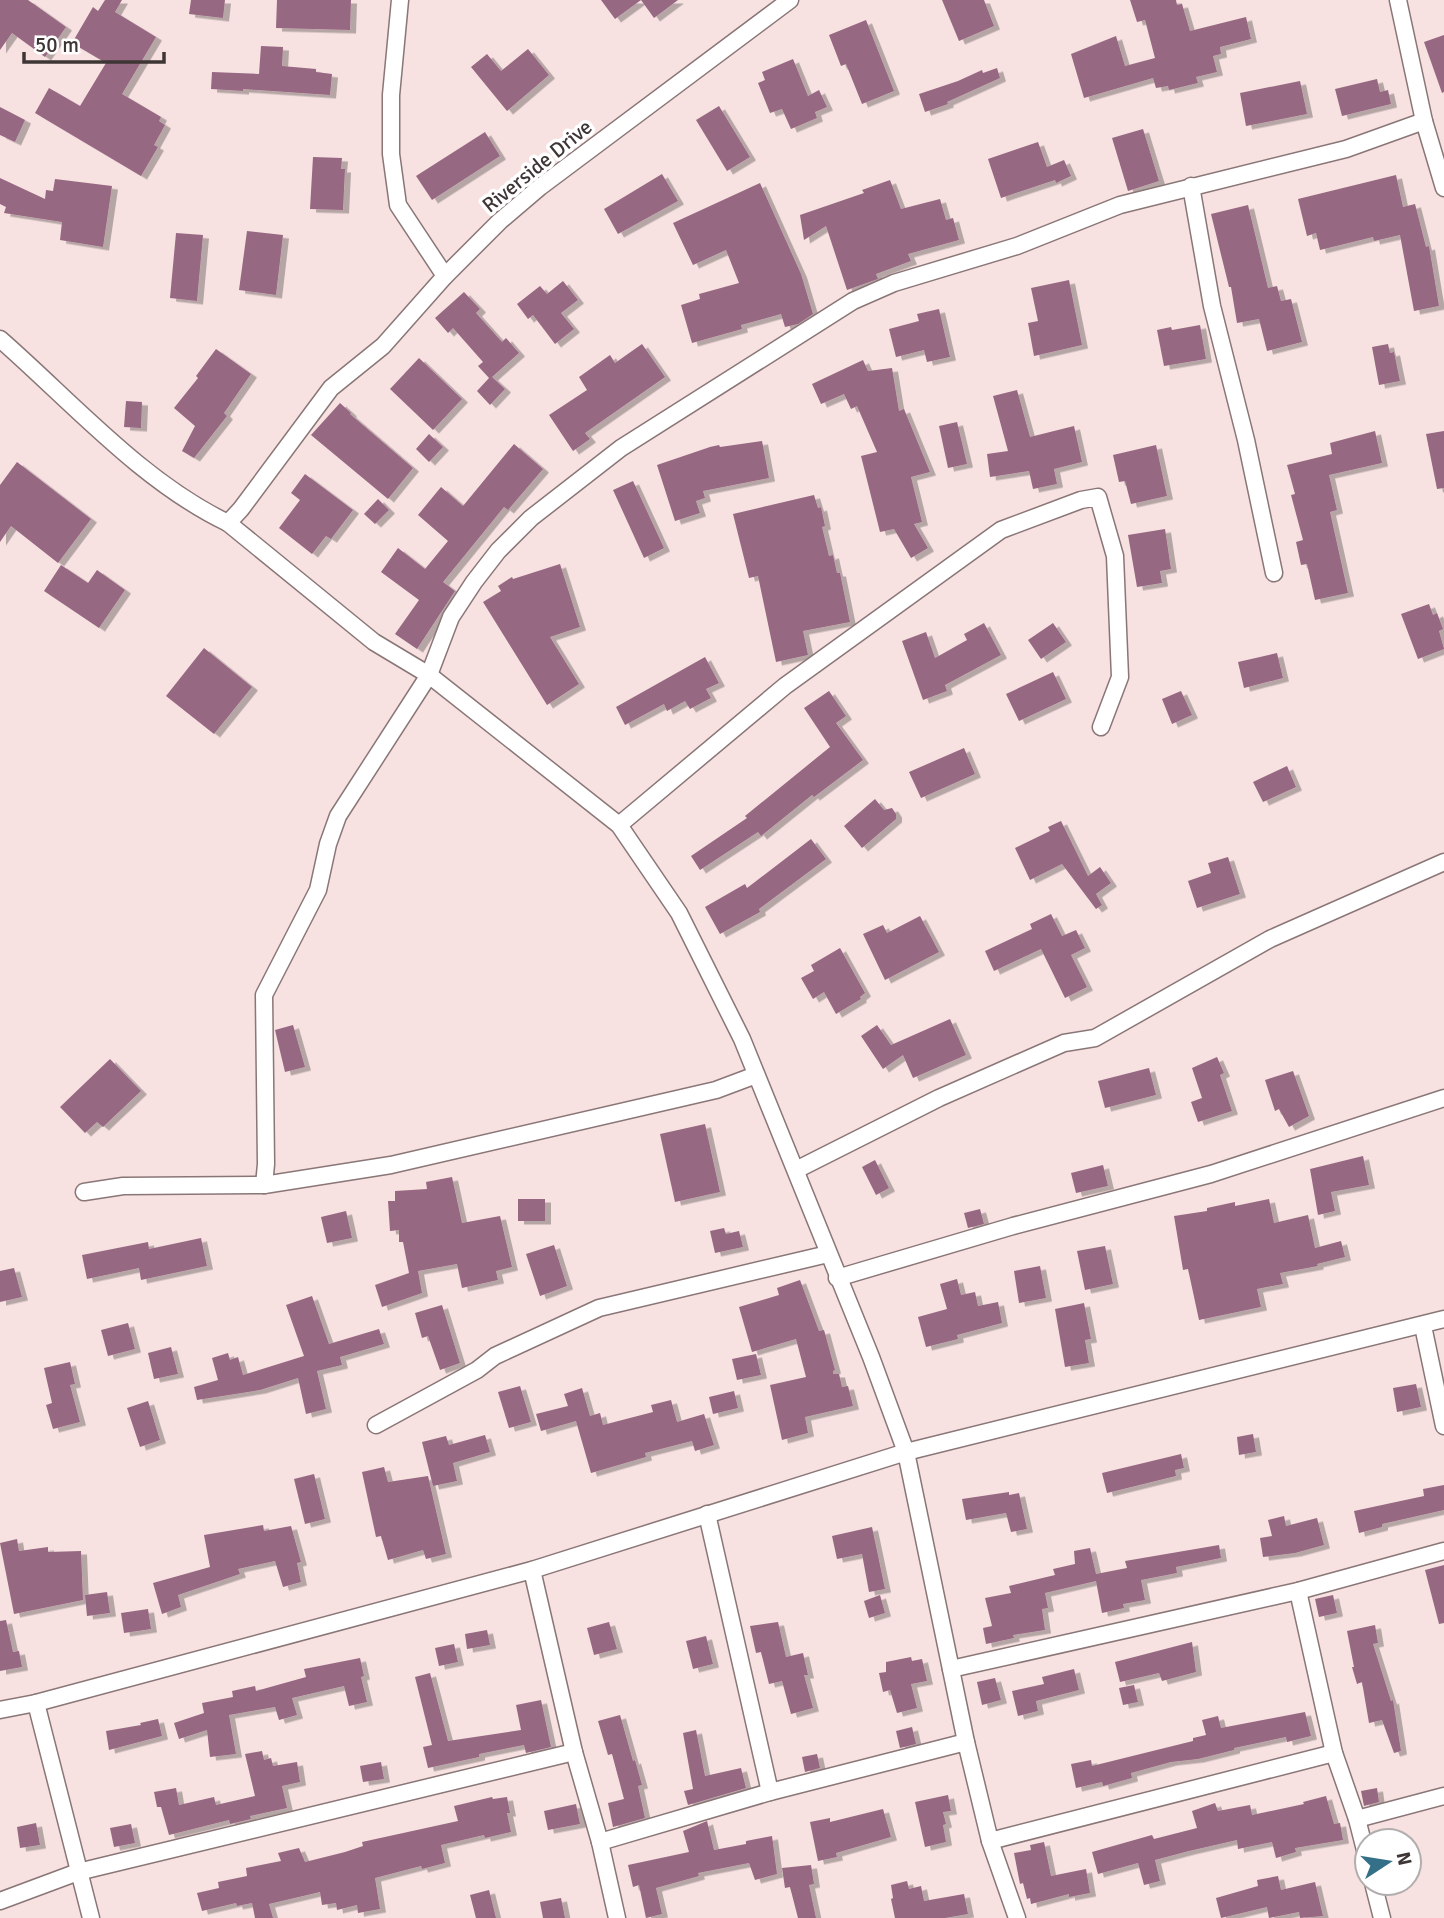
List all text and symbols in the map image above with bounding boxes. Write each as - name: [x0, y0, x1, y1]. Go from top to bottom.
- scale bar: [24, 21, 164, 65]
- text: 50 m: [35, 32, 79, 58]
- street label: Riverside Drive: [477, 114, 597, 218]
- north arrow: [1353, 1827, 1423, 1897]
- text: N: [1391, 1850, 1417, 1868]

